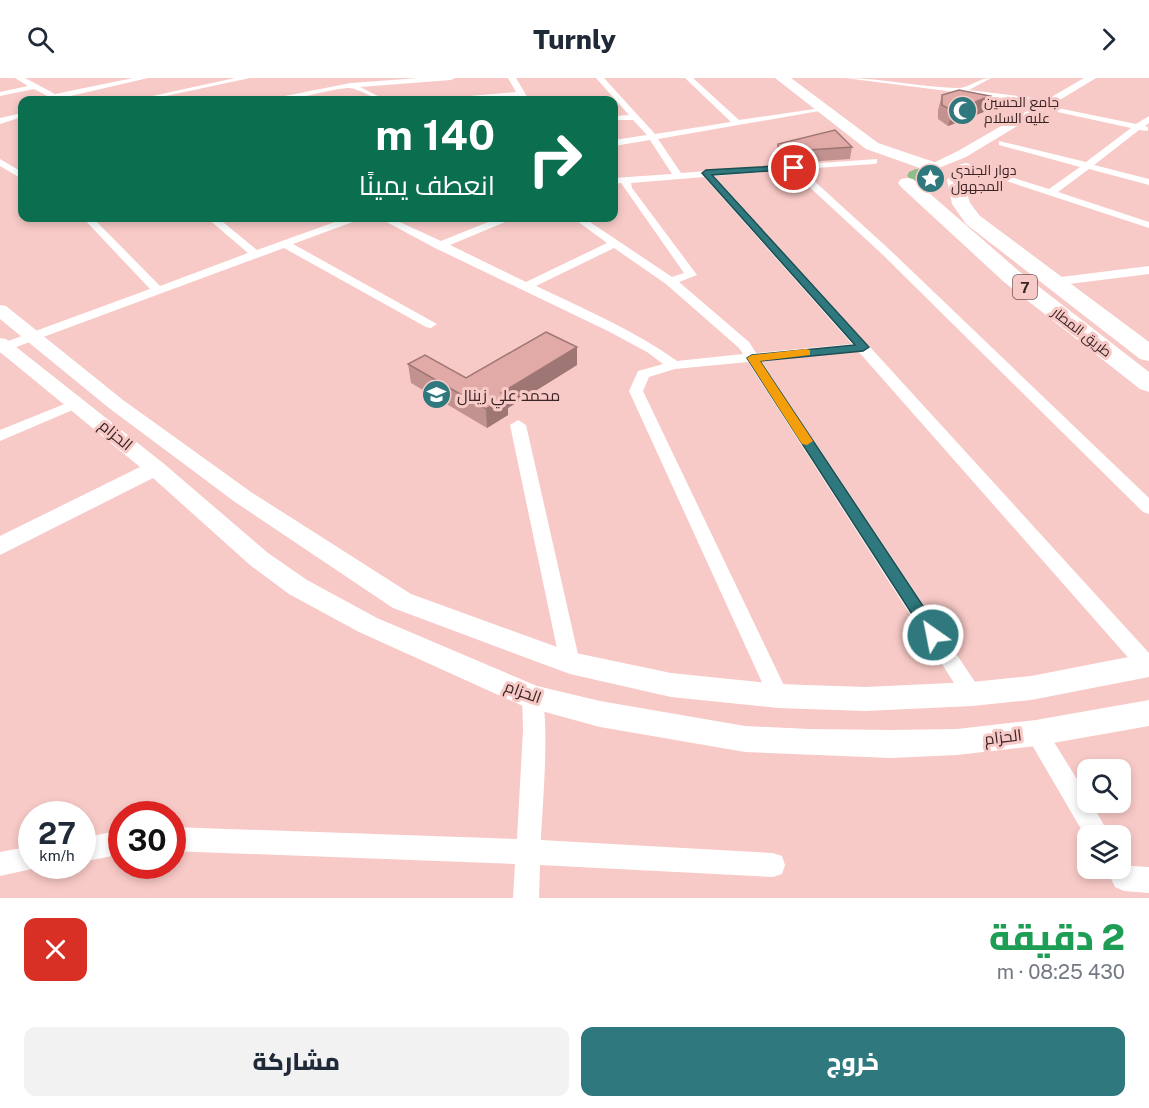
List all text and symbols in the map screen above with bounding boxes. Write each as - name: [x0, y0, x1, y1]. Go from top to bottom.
- icon: search: [24, 23, 57, 56]
- text: Turnly: [533, 23, 616, 55]
- icon: forward: [1092, 23, 1125, 56]
- mosque icon: جامع الحسين عليه السلام: [947, 94, 979, 126]
- place label: جامع الحسين عليه السلام: [984, 94, 1059, 128]
- text: 140 m: [375, 110, 495, 159]
- icon: right: [516, 120, 594, 198]
- pin: [768, 142, 819, 193]
- icon: arrive: [777, 151, 810, 184]
- place icon: دوار الجندي المجهول: [914, 162, 946, 194]
- place label: دوار الجندي المجهول: [951, 162, 1016, 195]
- text: انعطف يمينًا: [359, 169, 495, 201]
- road number: 7: [1013, 275, 1037, 299]
- street label: طريق المطار: [1048, 303, 1115, 361]
- school or university icon: محمد علي زينال: [420, 379, 452, 411]
- place label: محمد علي زينال: [457, 386, 560, 409]
- street label: الحزام: [94, 416, 136, 456]
- position arrow: [901, 603, 965, 667]
- street label: الحزام: [501, 677, 544, 709]
- street label: الحزام: [983, 725, 1023, 751]
- map controls: [1077, 759, 1131, 879]
- button: search: [1077, 759, 1131, 813]
- speed limit sign: 30: [108, 801, 186, 879]
- text: 27: [38, 815, 76, 851]
- button: layers: [1077, 825, 1131, 879]
- text: km/h: [39, 847, 75, 864]
- text: 2 دقيقة: [989, 916, 1125, 958]
- button: close: [24, 918, 87, 981]
- text: 430 m · 08:25: [997, 960, 1125, 984]
- button: مشاركة: [24, 1027, 569, 1096]
- button: خروج: [581, 1027, 1125, 1096]

